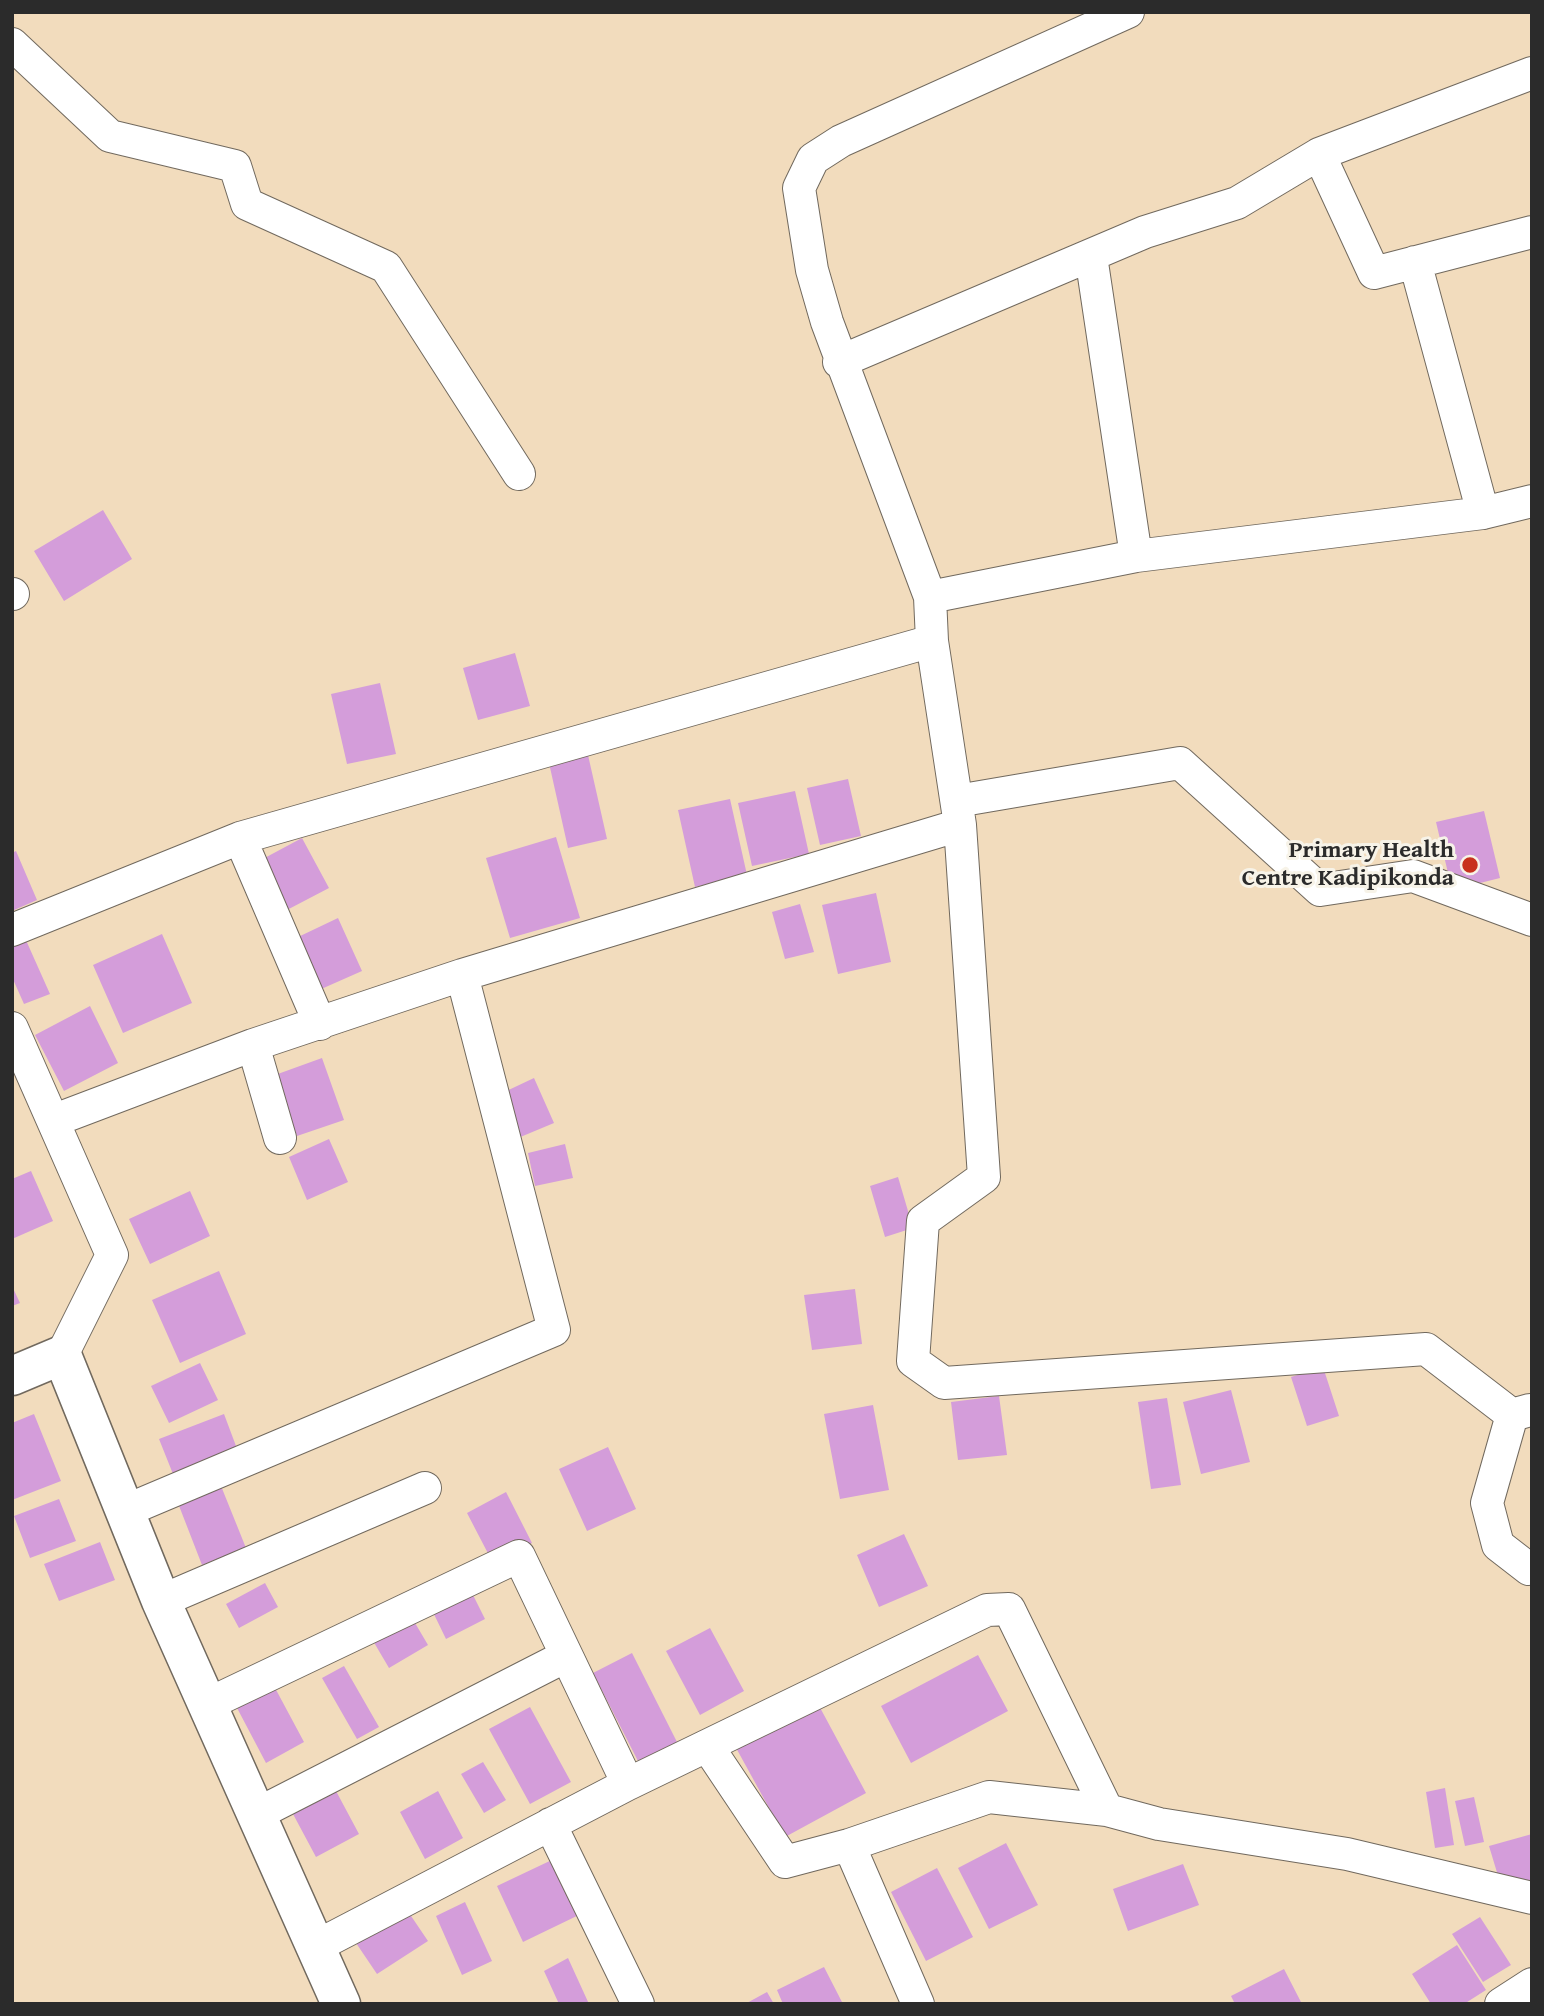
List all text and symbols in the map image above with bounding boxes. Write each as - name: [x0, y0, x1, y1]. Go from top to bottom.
- place label: Primary Health Centre Kadipikonda: [1242, 837, 1454, 893]
- marker: Primary Health Centre Kadipikonda: [1460, 855, 1480, 875]

